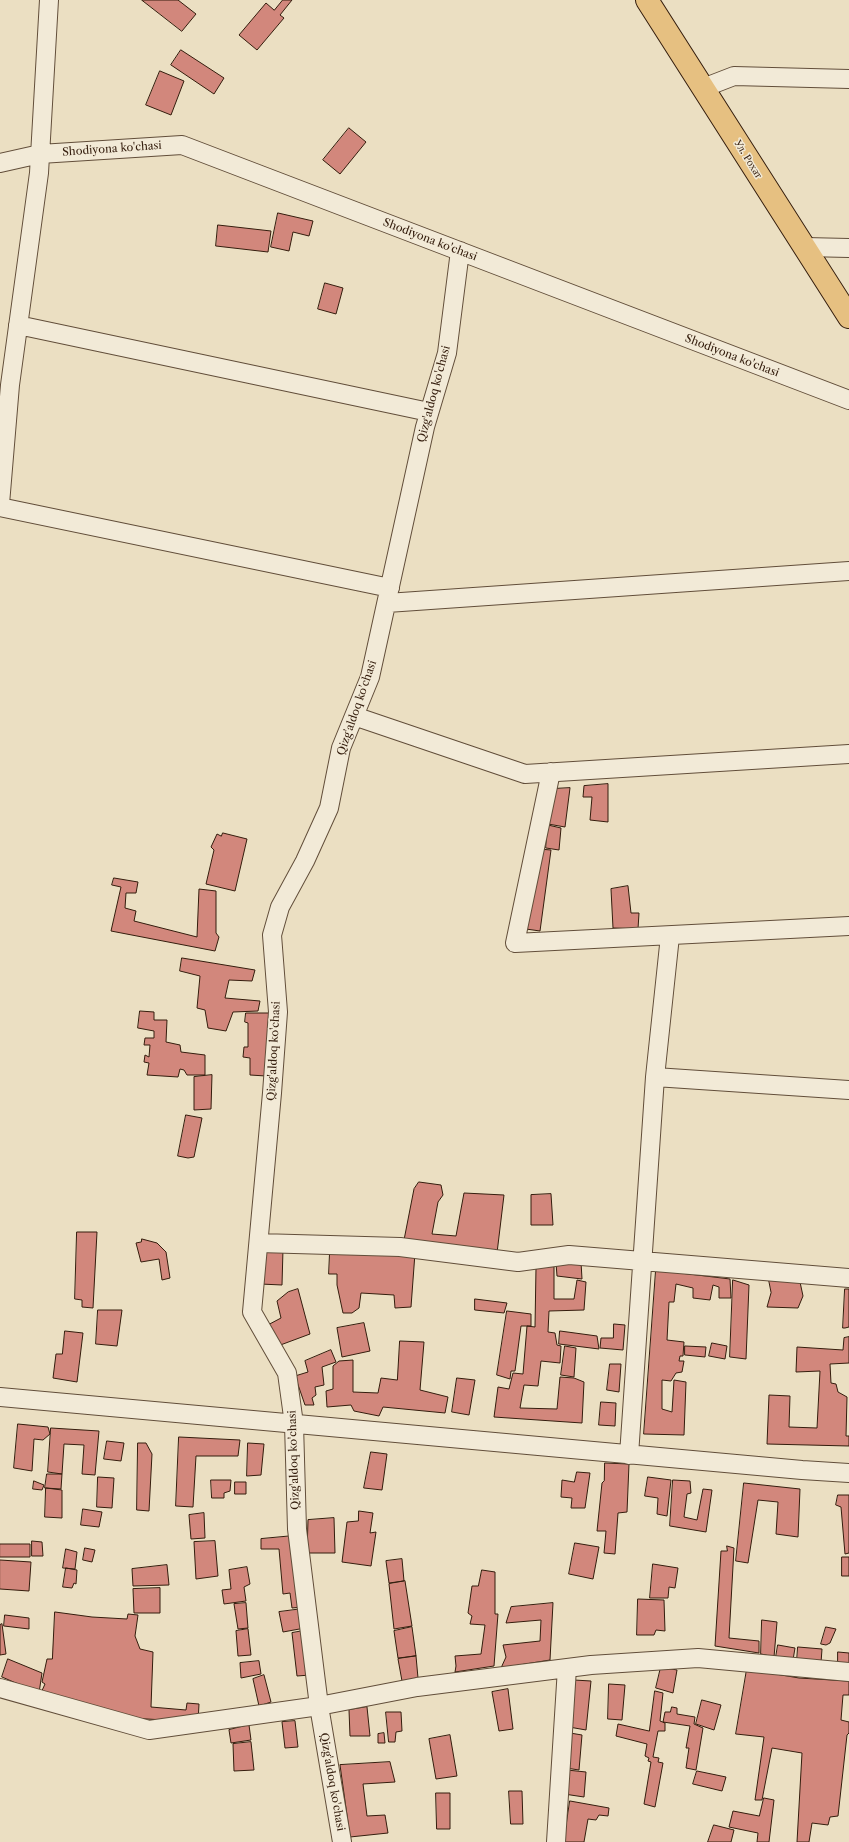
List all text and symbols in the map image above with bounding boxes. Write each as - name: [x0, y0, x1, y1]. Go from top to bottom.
- street label: Ул. Рохат: [731, 137, 765, 181]
- street label: Shodiyona ko'chasi: [62, 139, 162, 159]
- street label: Shodiyona ko'chasi: [381, 216, 479, 264]
- street label: Shodiyona ko'chasi: [683, 332, 781, 380]
- street label: Qizg'aldoq ko'chasi: [415, 344, 453, 444]
- street label: Qizg'aldoq ko'chasi: [335, 659, 379, 757]
- street label: Qizg'aldoq ko'chasi: [265, 1001, 283, 1101]
- street label: Qizg'aldoq ko'chasi: [286, 1410, 302, 1510]
- street label: Qizg'aldoq ko'chasi: [317, 1732, 347, 1832]

